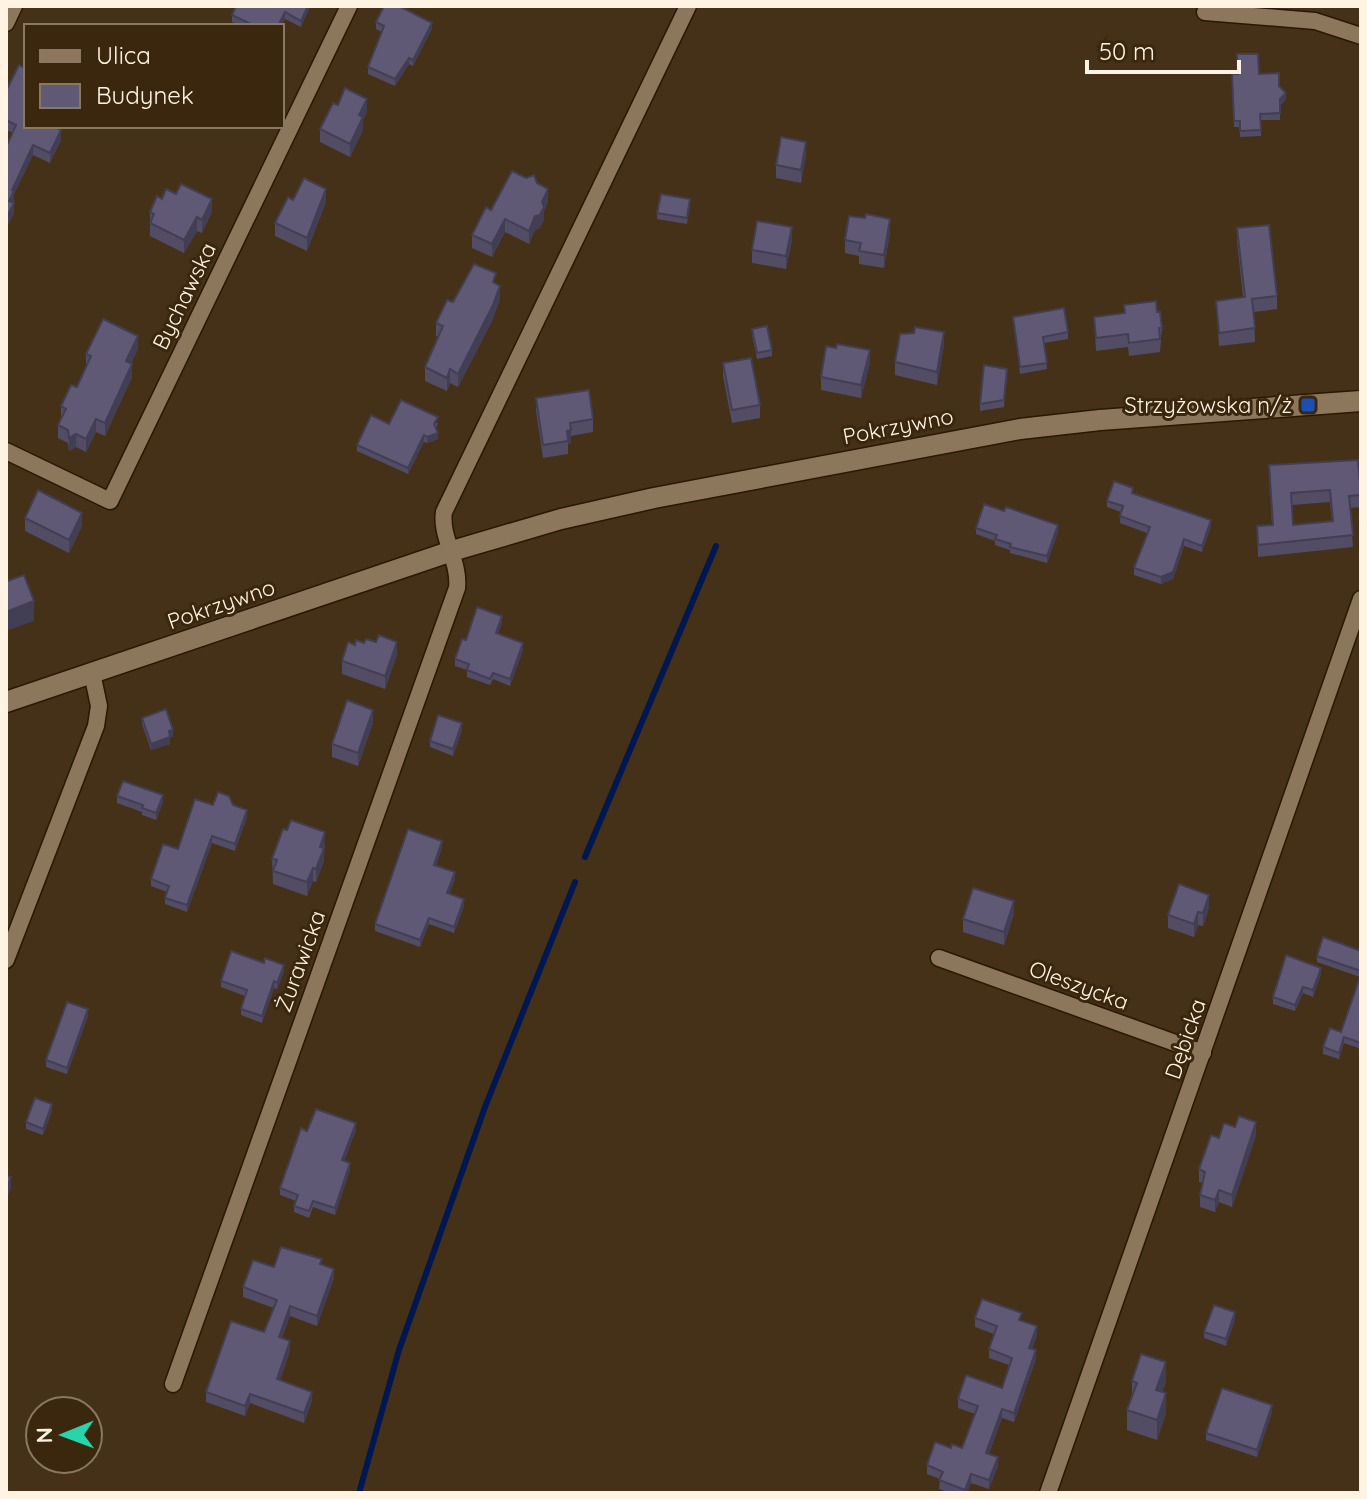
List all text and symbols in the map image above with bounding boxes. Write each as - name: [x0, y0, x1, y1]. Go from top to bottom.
- legend: [24, 24, 284, 128]
- scale bar: [1087, 24, 1239, 74]
- text: 50 m: [1099, 36, 1155, 66]
- text: Ulica: [96, 40, 151, 70]
- text: Budynek: [96, 80, 194, 110]
- street label: Bychawska: [146, 238, 222, 354]
- place label: Strzyżowska n/ż: [1124, 391, 1292, 419]
- marker: Strzyżowska n/ż: [1299, 396, 1317, 414]
- street label: Pokrzywno: [840, 402, 956, 450]
- street label: Pokrzywno: [163, 573, 279, 635]
- street label: Żurawicka: [269, 907, 331, 1015]
- street label: Oleszycka: [1025, 954, 1133, 1016]
- street label: Dębicka: [1158, 995, 1212, 1083]
- north arrow: [24, 1395, 104, 1475]
- text: N: [30, 1427, 58, 1444]

